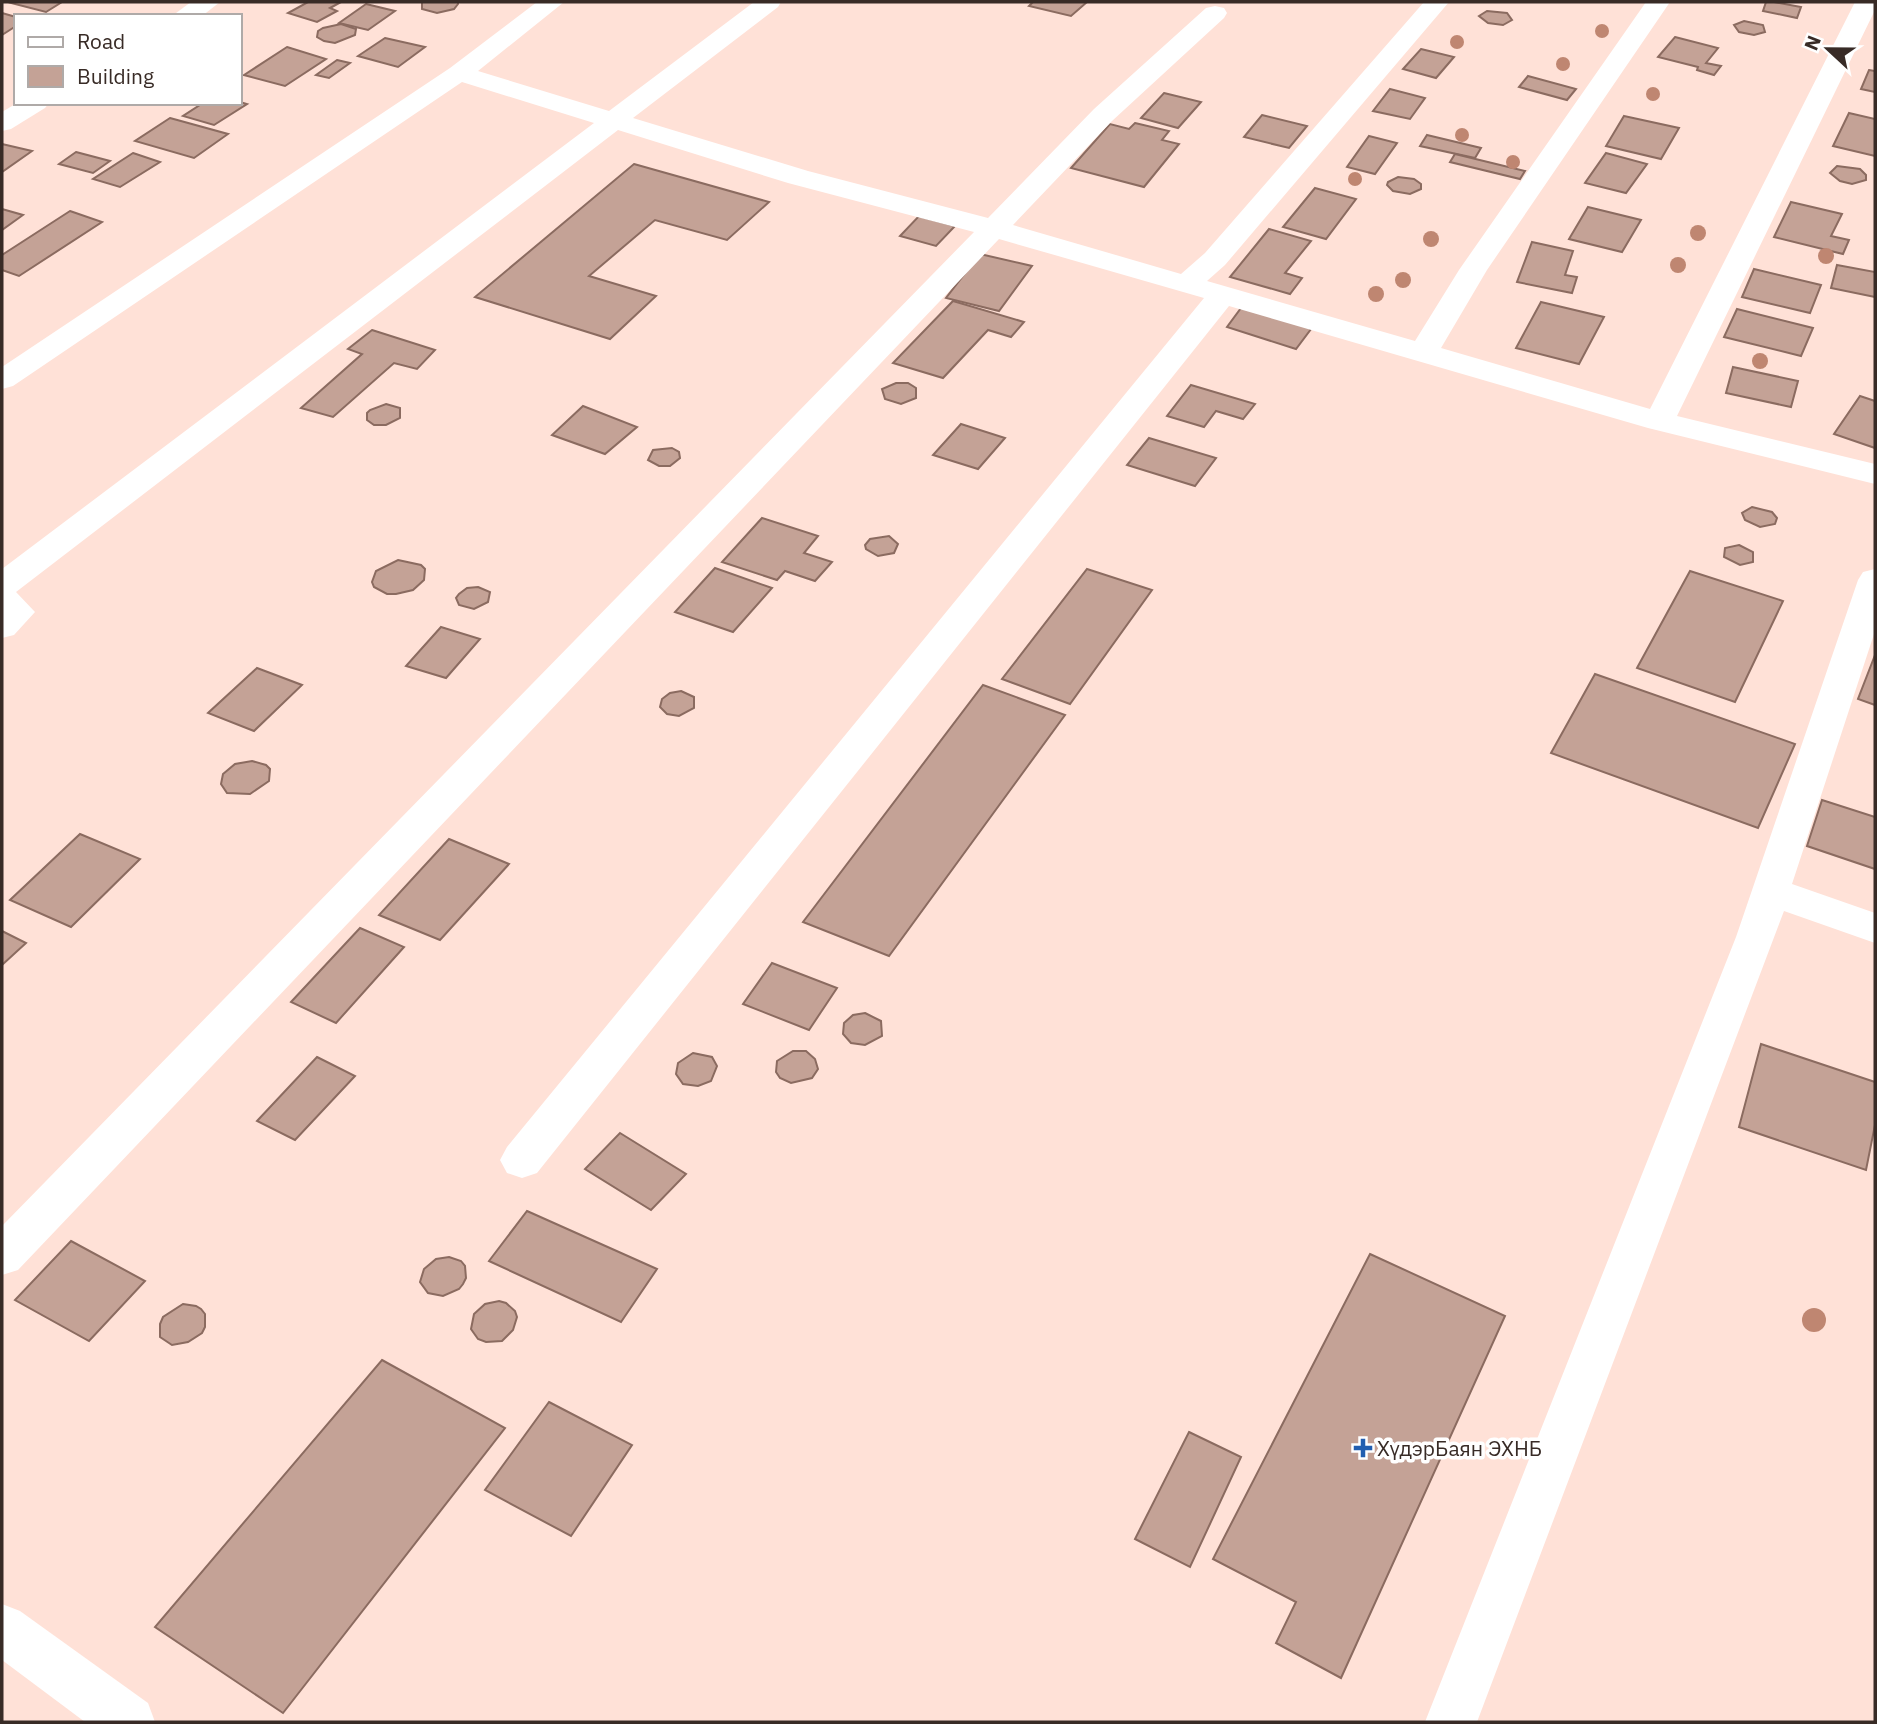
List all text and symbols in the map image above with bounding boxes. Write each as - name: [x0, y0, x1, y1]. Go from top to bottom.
- legend: [14, 14, 242, 105]
- north arrow: [1793, 14, 1863, 84]
- text: Road: [77, 27, 125, 55]
- text: N: [1799, 32, 1826, 54]
- text: Building: [77, 62, 154, 90]
- place label: ХүдэрБаян ЭХНБ: [1377, 1434, 1542, 1462]
- marker: ХүдэрБаян ЭХНБ: [1355, 1440, 1371, 1456]

